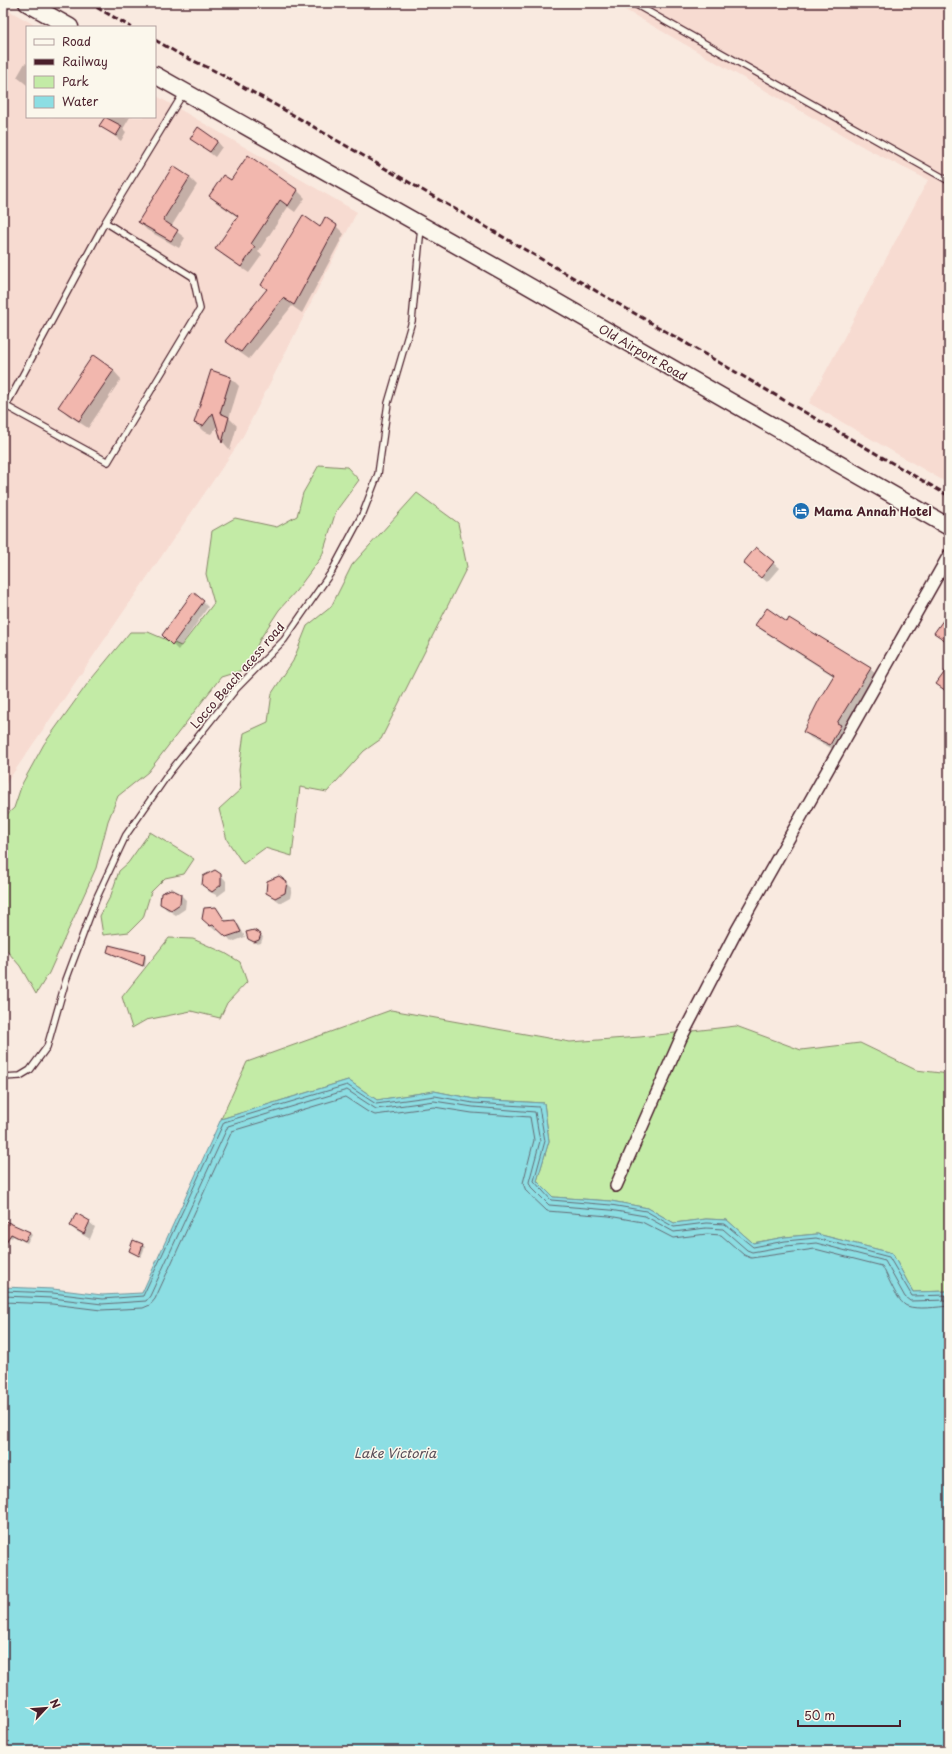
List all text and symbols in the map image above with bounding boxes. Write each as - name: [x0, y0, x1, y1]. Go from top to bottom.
- legend: [26, 26, 156, 118]
- text: Road: [62, 32, 91, 50]
- text: Railway: [62, 52, 108, 70]
- text: Park: [62, 72, 89, 90]
- text: Water: [62, 92, 99, 110]
- street label: Old Airport Road: [595, 319, 691, 385]
- hotel icon: Mama Annah Hotel: [791, 501, 811, 521]
- place label: Mama Annah Hotel: [814, 502, 932, 520]
- street label: Locco Beach acess road: [186, 618, 288, 732]
- water label: Lake Victoria: [354, 1443, 437, 1462]
- north arrow: [26, 1688, 66, 1728]
- text: N: [46, 1696, 65, 1711]
- scale bar: [798, 1702, 900, 1728]
- text: 50 m: [804, 1706, 835, 1724]

